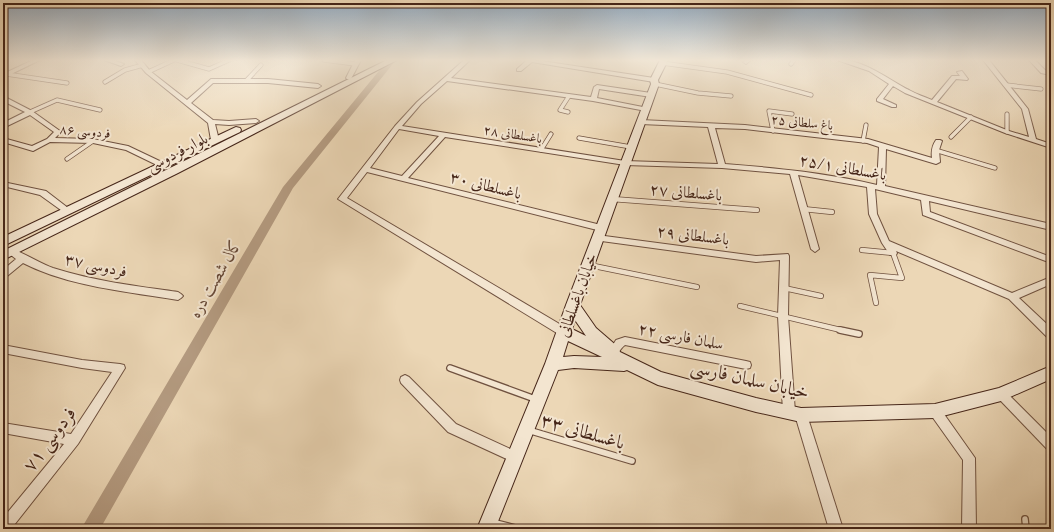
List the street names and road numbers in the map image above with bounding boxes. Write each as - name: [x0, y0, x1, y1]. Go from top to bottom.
- street label: باغ سلطانی ۲۵: [770, 110, 834, 137]
- street label: فردوسی ۸۶: [59, 120, 111, 143]
- street label: باغسلطانی ۲۸: [482, 121, 544, 147]
- street label: بلوار فردوسی: [143, 128, 212, 177]
- street label: باغسلطانی ۲۵/۱: [798, 149, 888, 185]
- street label: باغسلطانی ۳۰: [448, 166, 524, 204]
- street label: باغسلطانی ۲۷: [649, 178, 723, 206]
- street label: باغسلطانی ۲۹: [656, 220, 730, 250]
- street label: فردوسی ۳۷: [63, 248, 129, 283]
- street label: خیابان باغسلطانی: [552, 250, 602, 340]
- street label: سلمان فارسی ۲۲: [636, 317, 725, 356]
- street label: خیابان سلمان فارسی: [688, 353, 812, 406]
- street label: فردوسی ۷۱: [17, 402, 82, 477]
- street label: باغسلطانی ۳۳: [538, 407, 628, 455]

